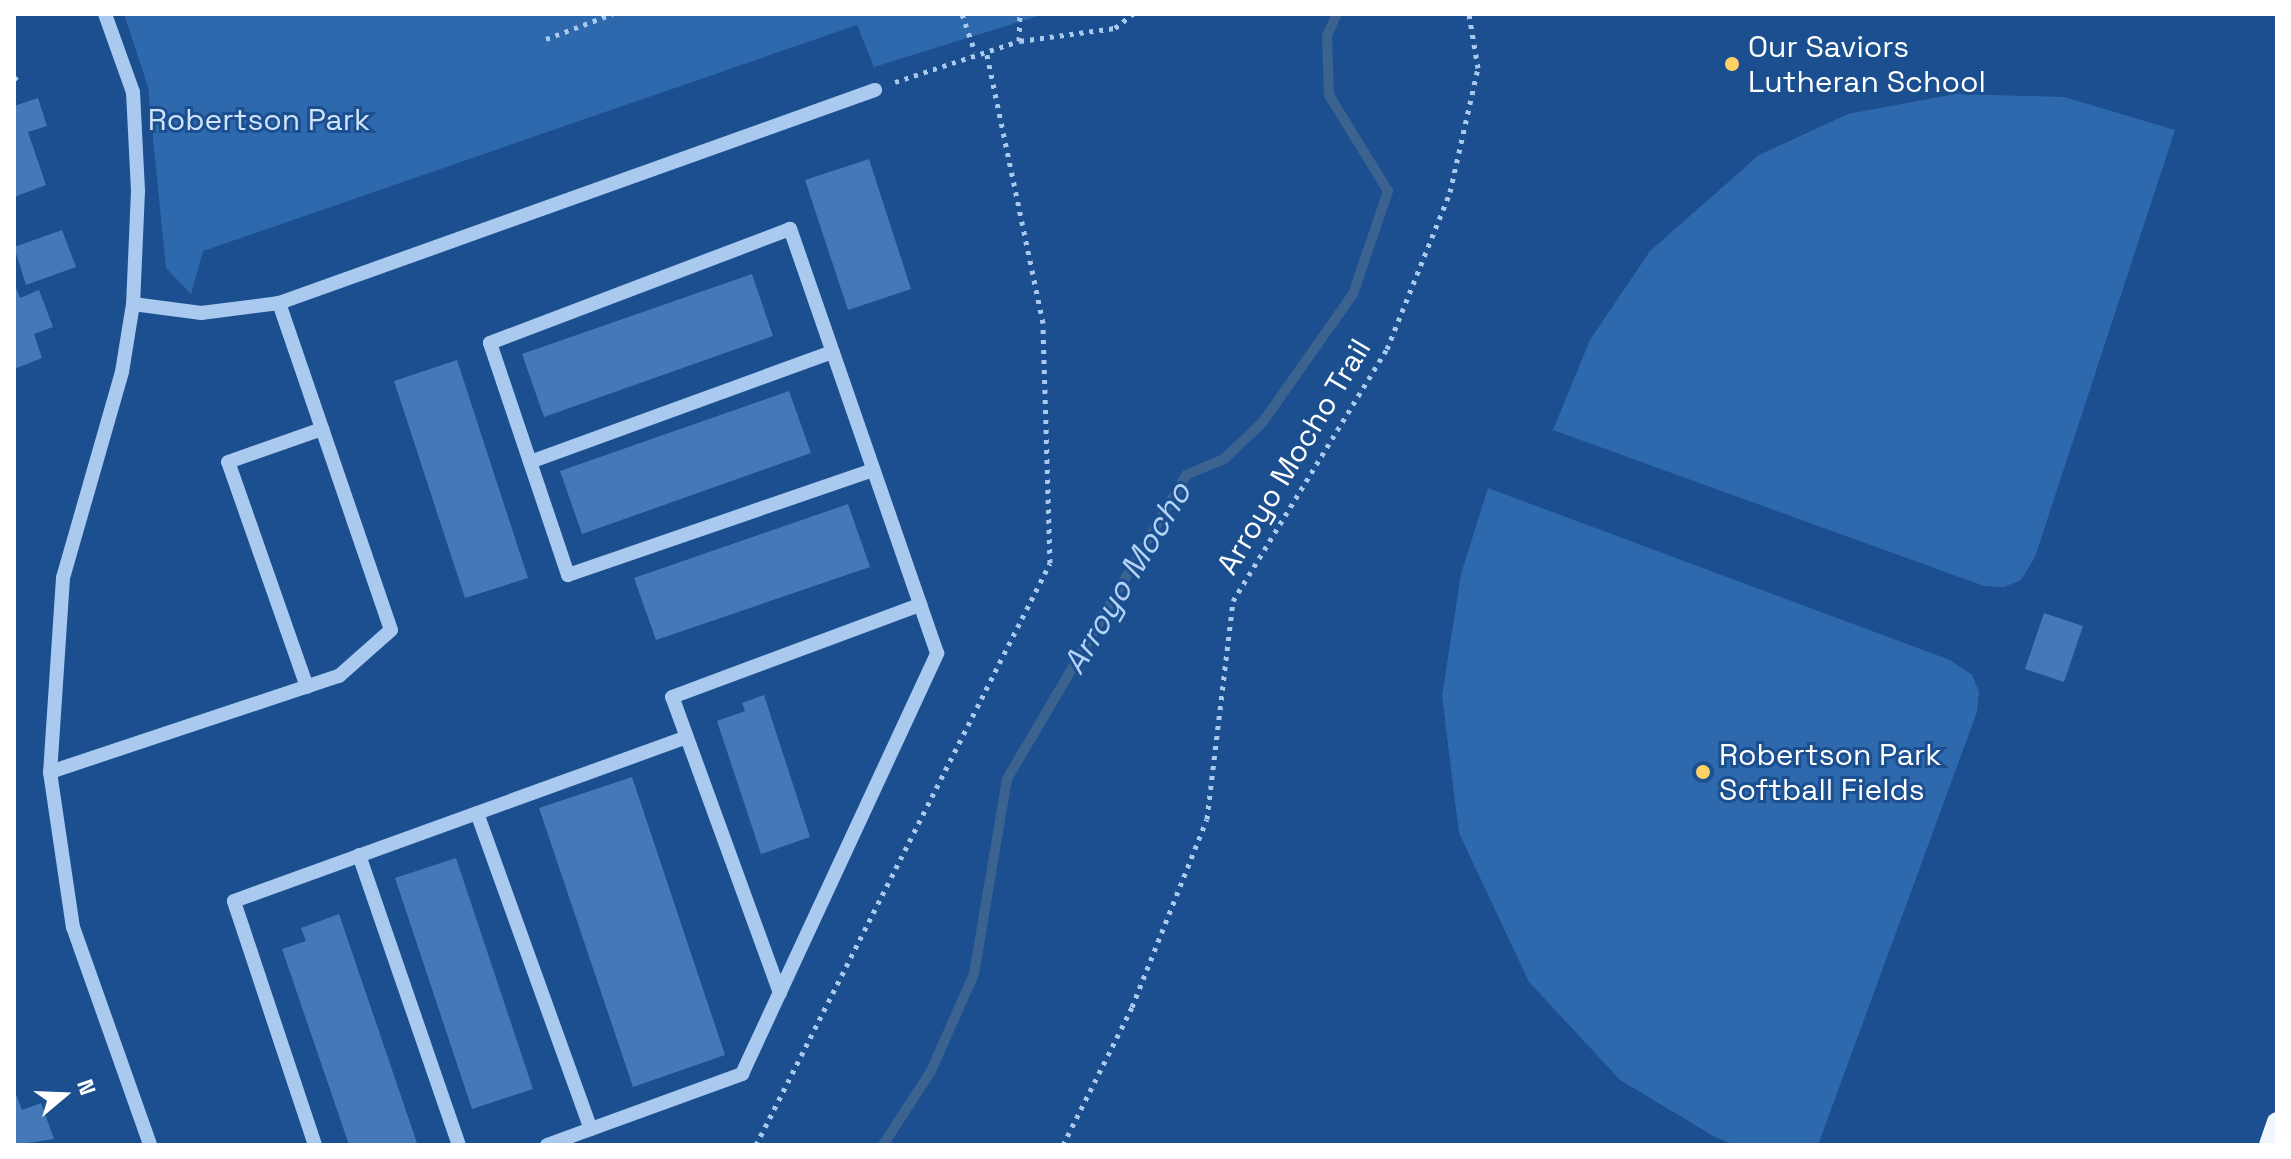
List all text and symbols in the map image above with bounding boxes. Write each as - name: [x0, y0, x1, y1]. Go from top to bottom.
- place label: Our Saviors Lutheran School: [1748, 29, 1986, 100]
- marker: Our Saviors Lutheran School: [1723, 55, 1741, 73]
- park label: Robertson Park: [148, 102, 370, 138]
- street label: Arroyo Mocho Trail: [1209, 332, 1379, 582]
- water label: Arroyo Mocho: [1055, 475, 1199, 681]
- place label: Robertson Park Softball Fields: [1719, 737, 1941, 808]
- marker: Robertson Park Softball Fields: [1694, 763, 1712, 781]
- north arrow: [24, 1055, 104, 1135]
- text: N: [71, 1076, 102, 1099]

